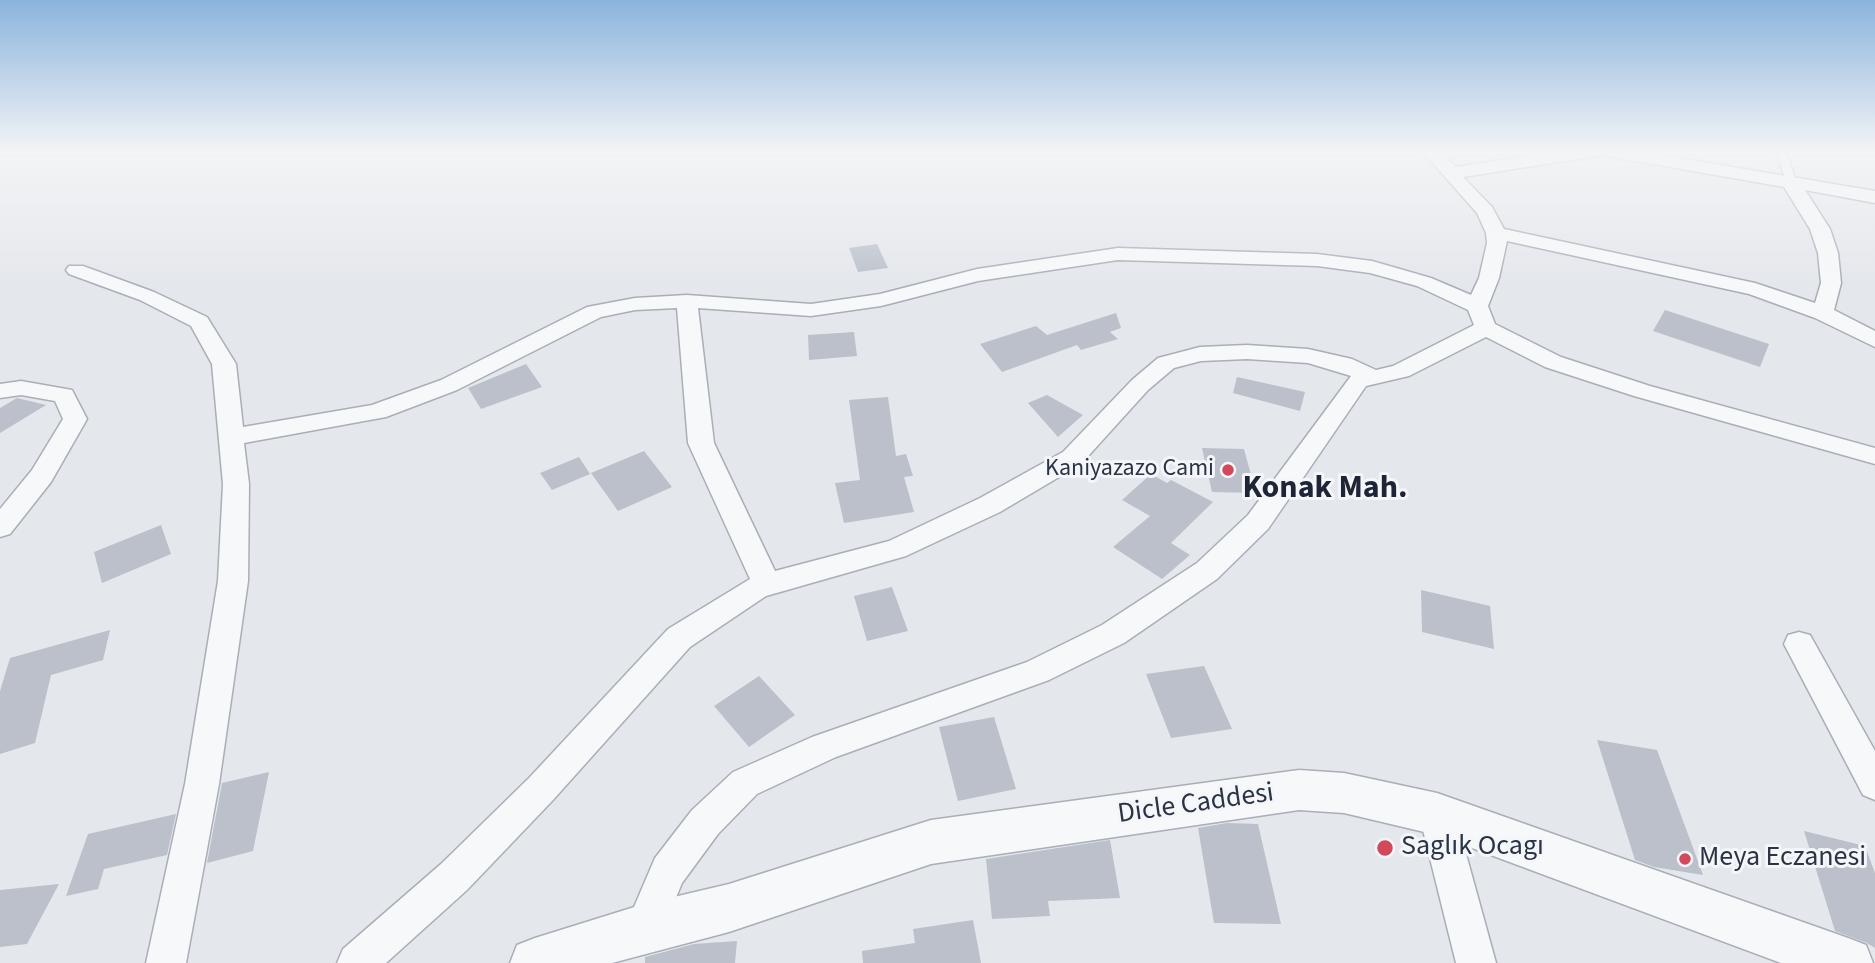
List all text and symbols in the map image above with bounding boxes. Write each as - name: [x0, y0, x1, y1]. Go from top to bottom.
- place label: Kaniyazazo Cami: [1045, 456, 1214, 484]
- marker: Kaniyazazo Cami: [1220, 462, 1236, 478]
- district label: Konak Mah.: [1242, 471, 1408, 509]
- street label: Dicle Caddesi: [1116, 777, 1276, 833]
- place label: Saglık Ocagı: [1401, 831, 1544, 865]
- marker: Saglık Ocagı: [1375, 838, 1395, 858]
- place label: Meya Eczanesi: [1699, 842, 1866, 876]
- marker: Meya Eczanesi: [1677, 851, 1693, 867]

